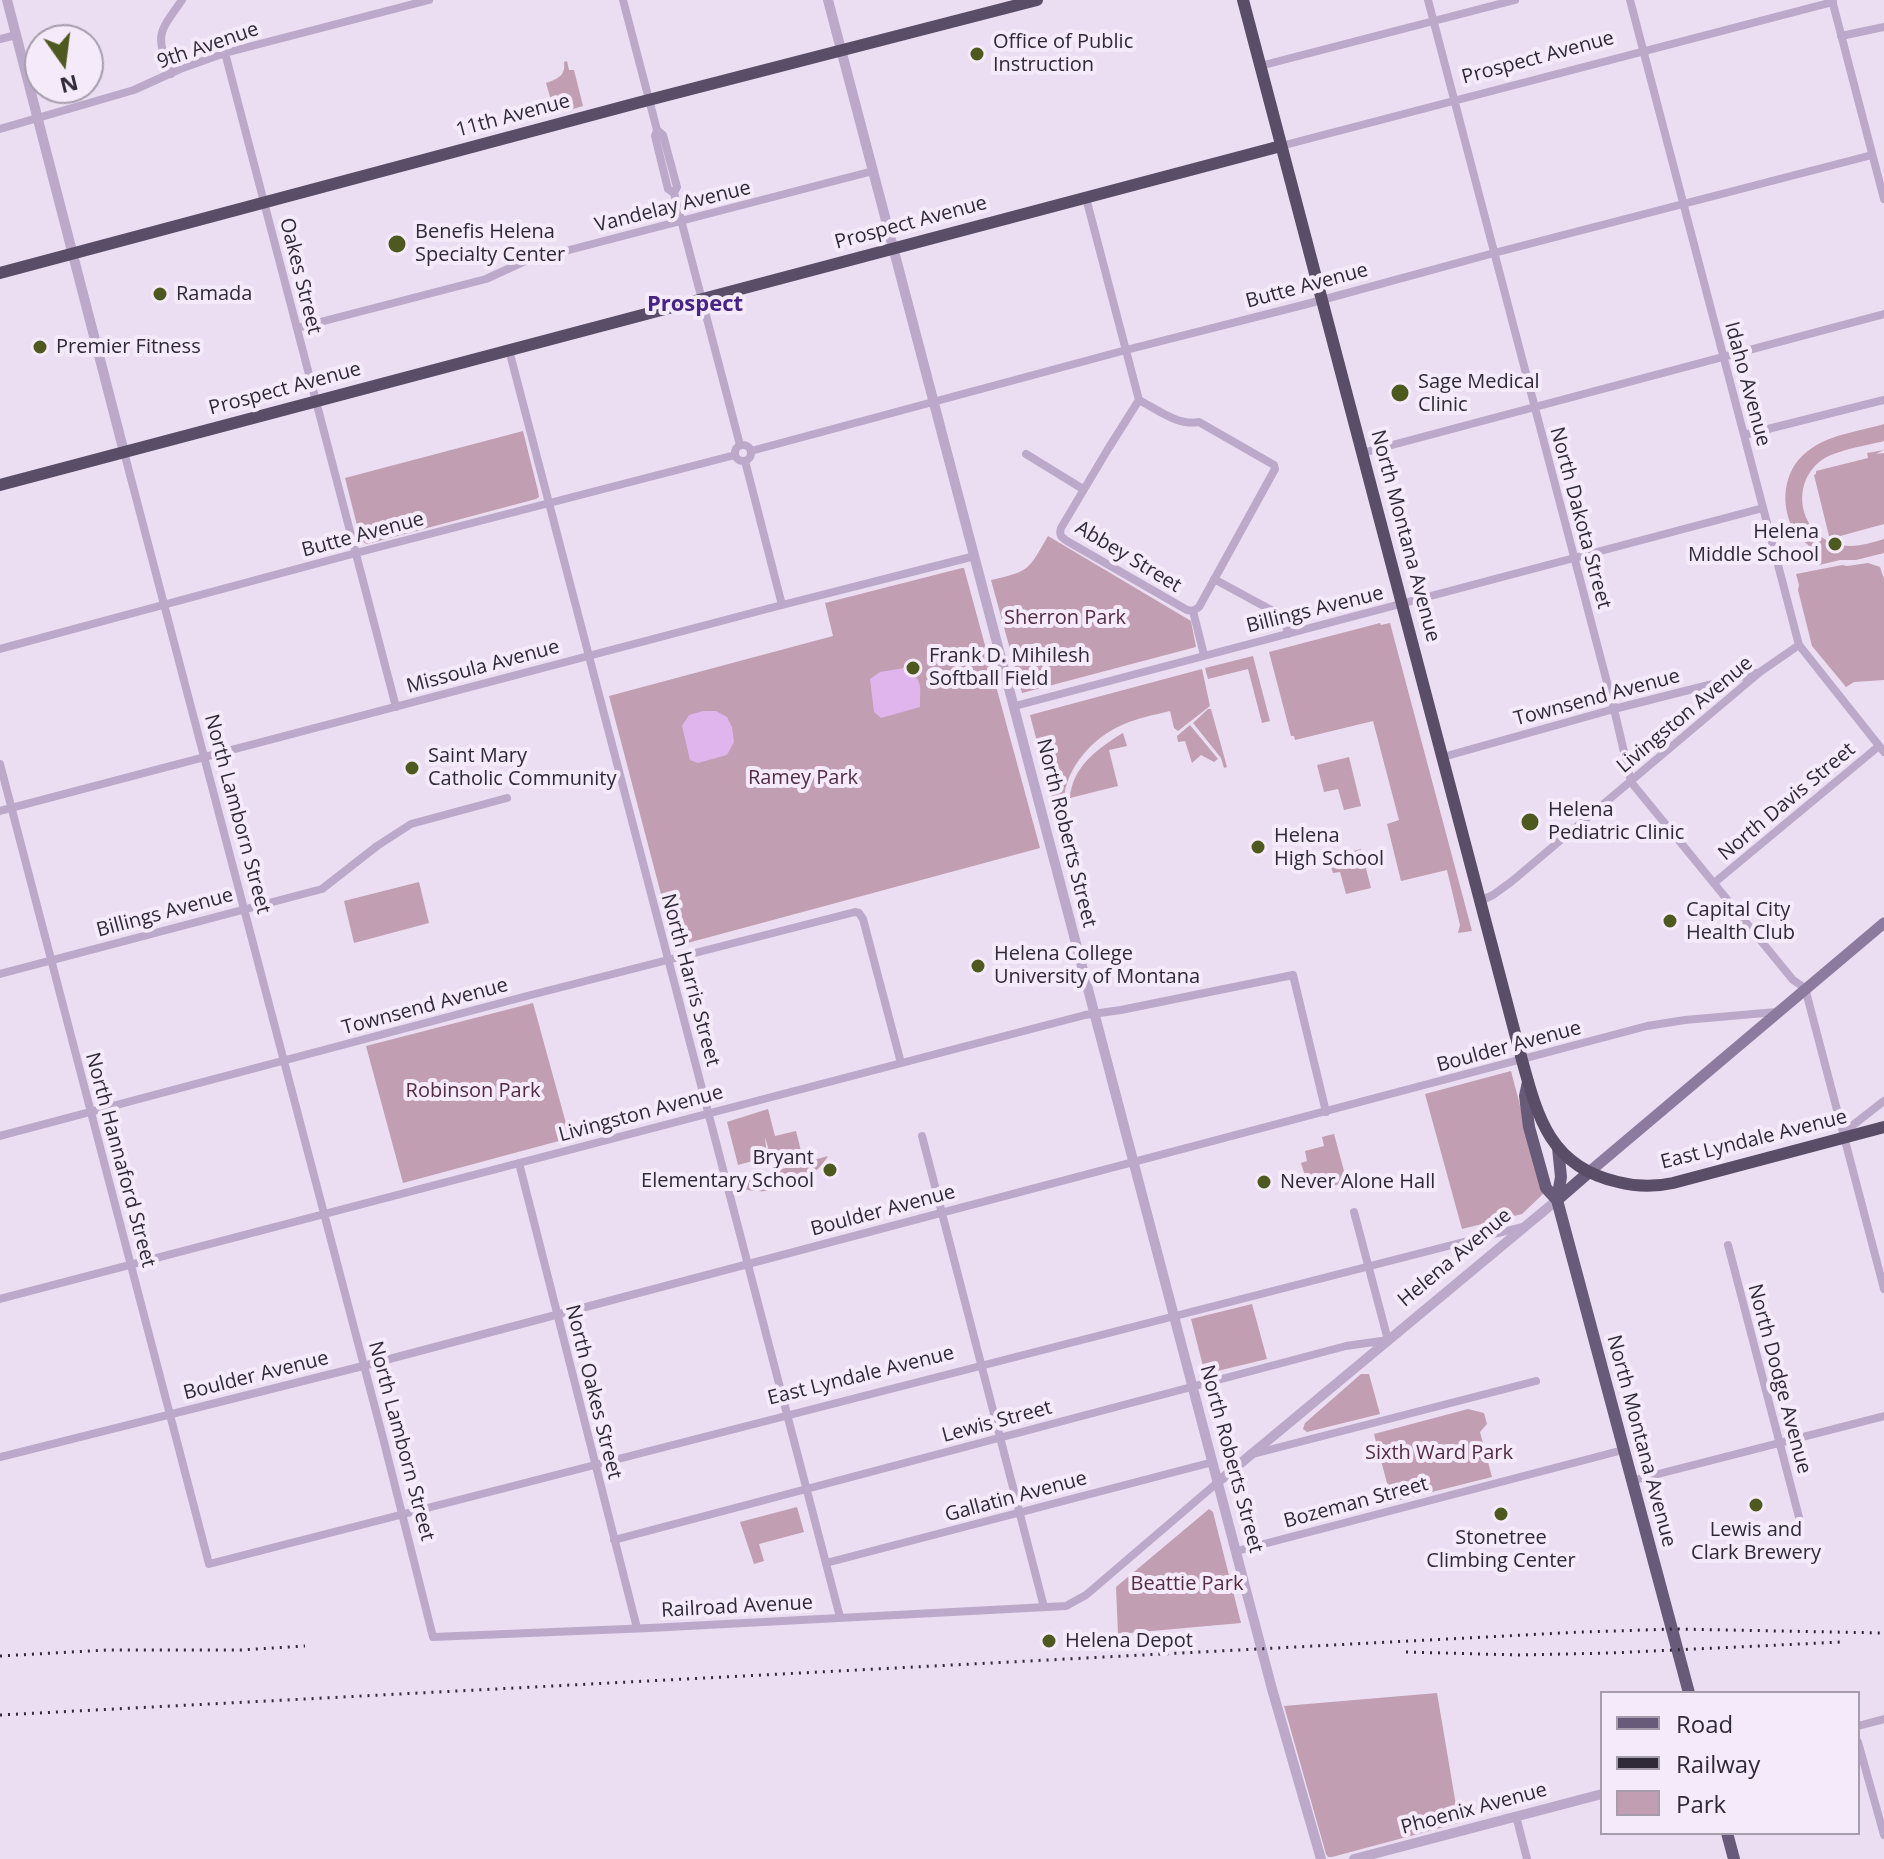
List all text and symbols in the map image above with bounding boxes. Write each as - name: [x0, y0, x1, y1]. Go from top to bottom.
- street label: 9th Avenue: [154, 17, 262, 75]
- north arrow: [24, 24, 104, 104]
- street label: Prospect Avenue: [1459, 26, 1617, 90]
- place label: Office of Public Instruction: [993, 30, 1133, 77]
- marker: Office of Public Instruction: [968, 45, 986, 63]
- text: N: [57, 69, 82, 102]
- street label: 11th Avenue: [453, 89, 573, 143]
- street label: Vandelay Avenue: [593, 176, 753, 238]
- street label: Prospect Avenue: [832, 191, 990, 255]
- street label: Oakes Street: [274, 215, 326, 337]
- place label: Benefis Helena Specialty Center: [415, 220, 565, 267]
- marker: Benefis Helena Specialty Center: [386, 233, 408, 255]
- street label: Butte Avenue: [1243, 258, 1371, 314]
- place label: Ramada: [176, 282, 252, 306]
- marker: Ramada: [151, 285, 169, 303]
- district label: Prospect: [647, 292, 743, 318]
- street label: Idaho Avenue: [1719, 319, 1775, 449]
- place label: Premier Fitness: [56, 335, 201, 359]
- marker: Premier Fitness: [31, 338, 49, 356]
- street label: Prospect Avenue: [206, 357, 364, 421]
- place label: Sage Medical Clinic: [1418, 370, 1540, 417]
- marker: Sage Medical Clinic: [1389, 382, 1411, 404]
- street label: North Dakota Street: [1544, 424, 1616, 612]
- street label: North Montana Avenue: [1365, 427, 1445, 645]
- street label: Butte Avenue: [299, 507, 427, 563]
- street label: Abbey Street: [1071, 516, 1185, 598]
- place label: Helena Middle School: [1688, 520, 1819, 567]
- marker: Helena Middle School: [1826, 535, 1844, 553]
- street label: Billings Avenue: [1244, 581, 1386, 639]
- park label: Sherron Park: [1004, 606, 1126, 630]
- street label: Missoula Avenue: [404, 635, 562, 699]
- place label: Frank D. Mihilesh Softball Field: [929, 644, 1090, 691]
- street label: Livingston Avenue: [1612, 651, 1758, 779]
- marker: Frank D. Mihilesh Softball Field: [904, 659, 922, 677]
- street label: Townsend Avenue: [1511, 664, 1683, 732]
- street label: North Lamborn Street: [199, 712, 275, 916]
- street label: North Roberts Street: [1031, 736, 1101, 930]
- street label: North Davis Street: [1714, 738, 1860, 866]
- place label: Saint Mary Catholic Community: [428, 744, 616, 791]
- marker: Saint Mary Catholic Community: [403, 759, 421, 777]
- park label: Ramey Park: [748, 766, 858, 790]
- place label: Helena Pediatric Clinic: [1548, 798, 1684, 845]
- marker: Helena Pediatric Clinic: [1519, 811, 1541, 833]
- place label: Helena High School: [1274, 824, 1384, 871]
- marker: Helena High School: [1249, 838, 1267, 856]
- street label: Billings Avenue: [94, 883, 236, 943]
- street label: North Harris Street: [655, 891, 725, 1069]
- place label: Capital City Health Club: [1686, 898, 1795, 945]
- marker: Capital City Health Club: [1661, 912, 1679, 930]
- place label: Helena College University of Montana: [994, 942, 1200, 989]
- marker: Helena College University of Montana: [969, 957, 987, 975]
- street label: Townsend Avenue: [339, 973, 511, 1041]
- street label: Boulder Avenue: [1434, 1016, 1584, 1078]
- street label: North Hannaford Street: [80, 1050, 160, 1270]
- park label: Robinson Park: [406, 1079, 540, 1103]
- street label: Livingston Avenue: [556, 1080, 726, 1148]
- street label: East Lyndale Avenue: [1658, 1105, 1850, 1175]
- place label: Bryant Elementary School: [641, 1146, 814, 1193]
- marker: Bryant Elementary School: [821, 1161, 839, 1179]
- place label: Never Alone Hall: [1280, 1170, 1435, 1194]
- marker: Never Alone Hall: [1255, 1173, 1273, 1191]
- street label: Boulder Avenue: [808, 1180, 958, 1242]
- street label: Helena Avenue: [1393, 1204, 1517, 1312]
- street label: North Dodge Avenue: [1742, 1281, 1816, 1477]
- street label: North Oakes Street: [560, 1302, 626, 1482]
- street label: North Montana Avenue: [1601, 1332, 1681, 1550]
- street label: North Lamborn Street: [363, 1339, 439, 1543]
- street label: East Lyndale Avenue: [765, 1341, 957, 1411]
- street label: Boulder Avenue: [181, 1346, 331, 1406]
- street label: North Roberts Street: [1194, 1362, 1268, 1556]
- street label: Lewis Street: [939, 1396, 1055, 1448]
- park label: Sixth Ward Park: [1365, 1441, 1513, 1465]
- street label: Gallatin Avenue: [942, 1466, 1090, 1528]
- street label: Bozeman Street: [1281, 1472, 1431, 1534]
- marker: Lewis and Clark Brewery: [1747, 1496, 1765, 1514]
- marker: Stonetree Climbing Center: [1492, 1505, 1510, 1523]
- place label: Lewis and Clark Brewery: [1691, 1518, 1821, 1565]
- place label: Stonetree Climbing Center: [1426, 1526, 1576, 1573]
- park label: Beattie Park: [1131, 1572, 1243, 1596]
- street label: Railroad Avenue: [661, 1591, 813, 1623]
- place label: Helena Depot: [1065, 1629, 1193, 1653]
- marker: Helena Depot: [1040, 1632, 1058, 1650]
- legend: [1600, 1691, 1860, 1835]
- text: Road: [1676, 1707, 1733, 1740]
- text: Railway: [1676, 1747, 1760, 1780]
- street label: Phoenix Avenue: [1398, 1778, 1550, 1840]
- text: Park: [1676, 1787, 1726, 1820]

